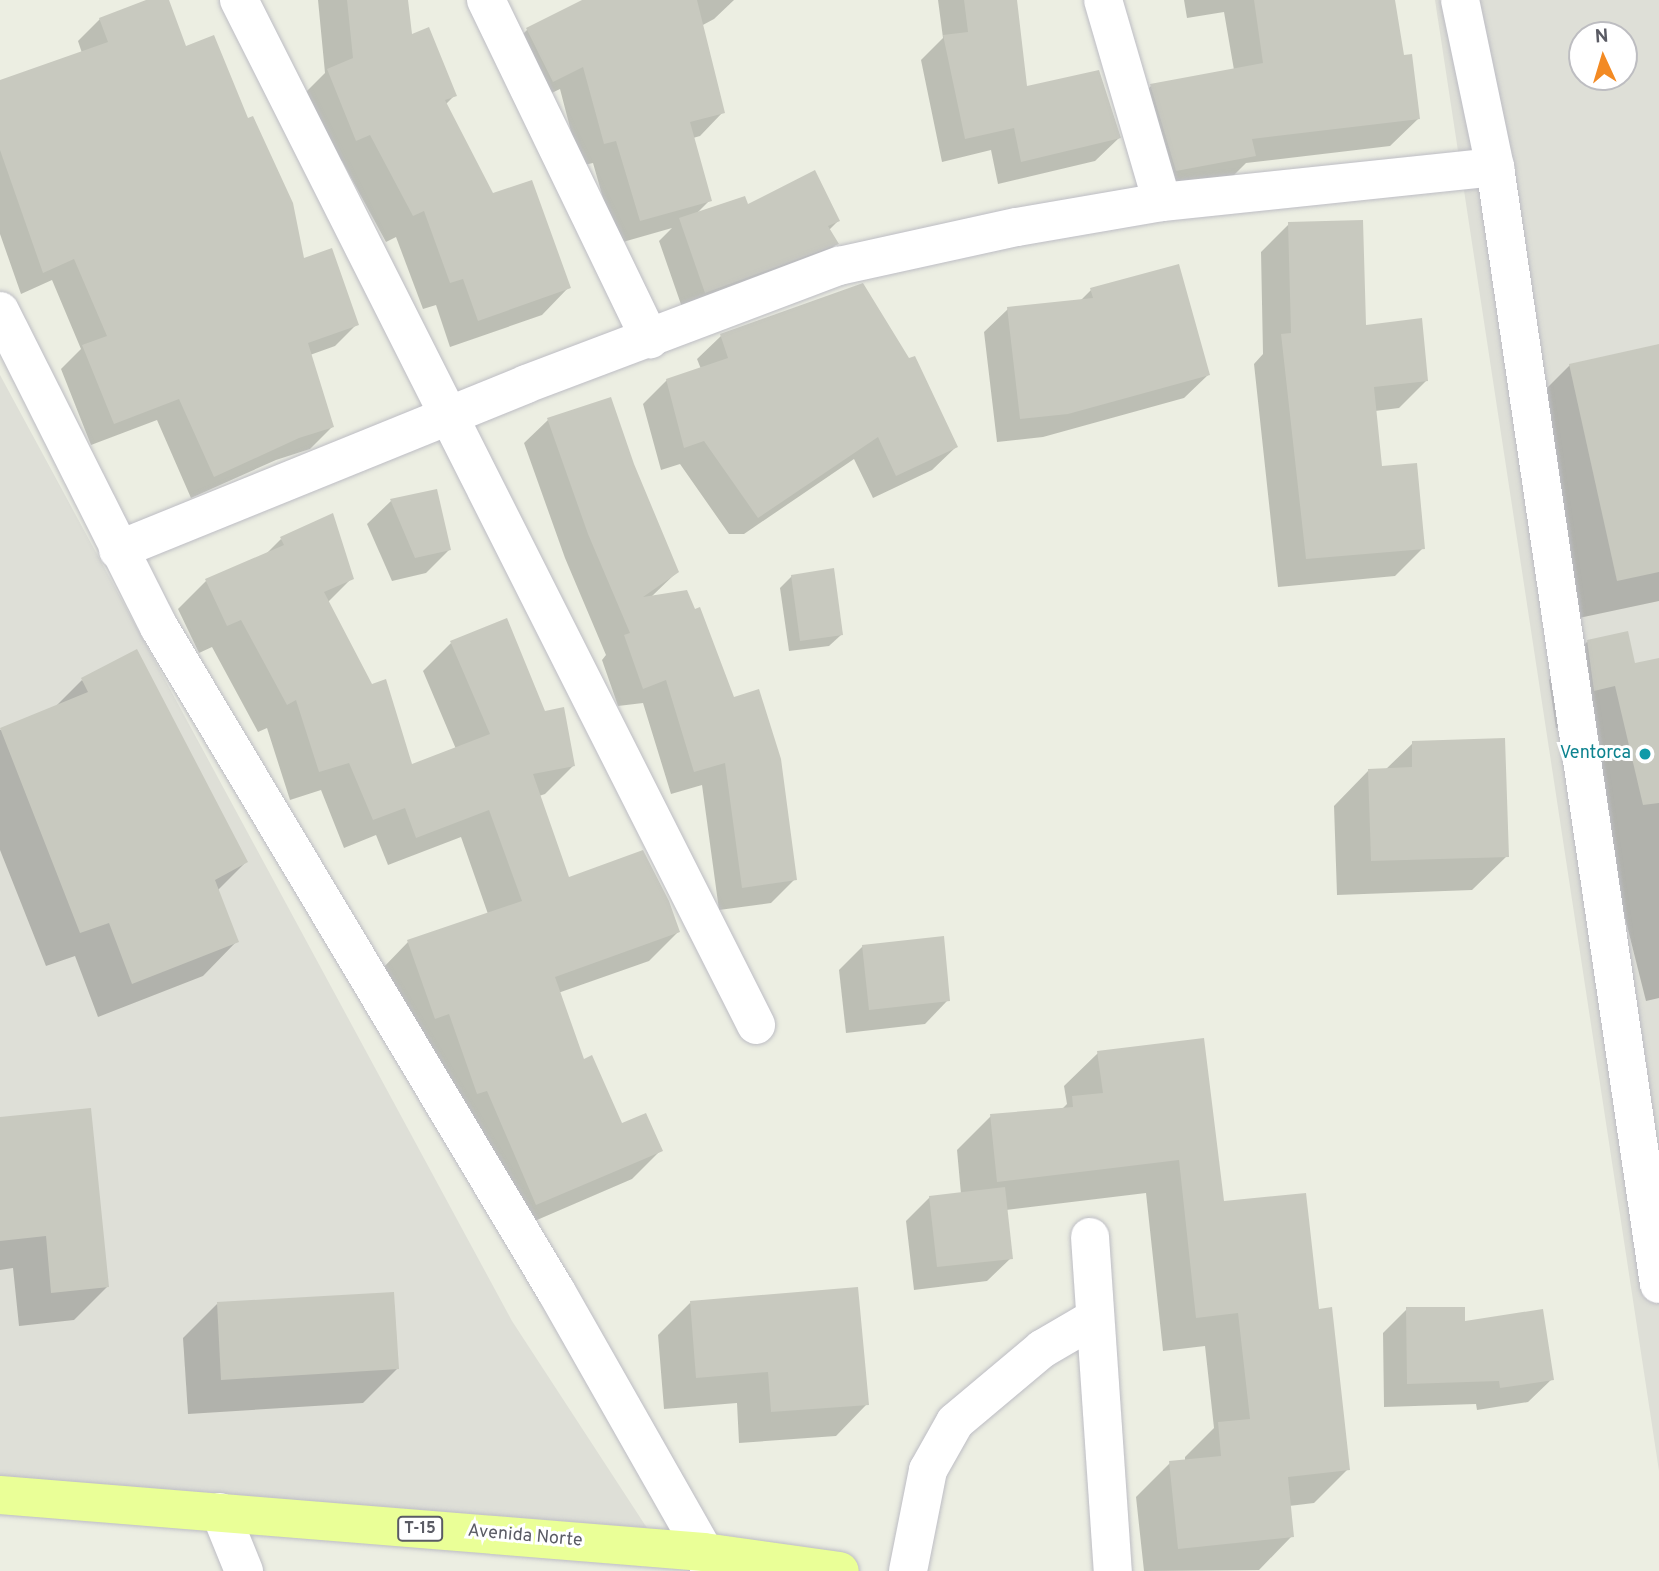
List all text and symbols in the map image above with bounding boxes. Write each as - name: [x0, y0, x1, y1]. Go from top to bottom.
- north arrow: [1568, 21, 1638, 91]
- text: N: [1594, 25, 1609, 49]
- place label: Ventorca: [1560, 743, 1631, 765]
- marker: Ventorca: [1637, 746, 1653, 762]
- road number: T-15: [396, 1516, 444, 1541]
- street label: Avenida Norte: [467, 1521, 583, 1553]

